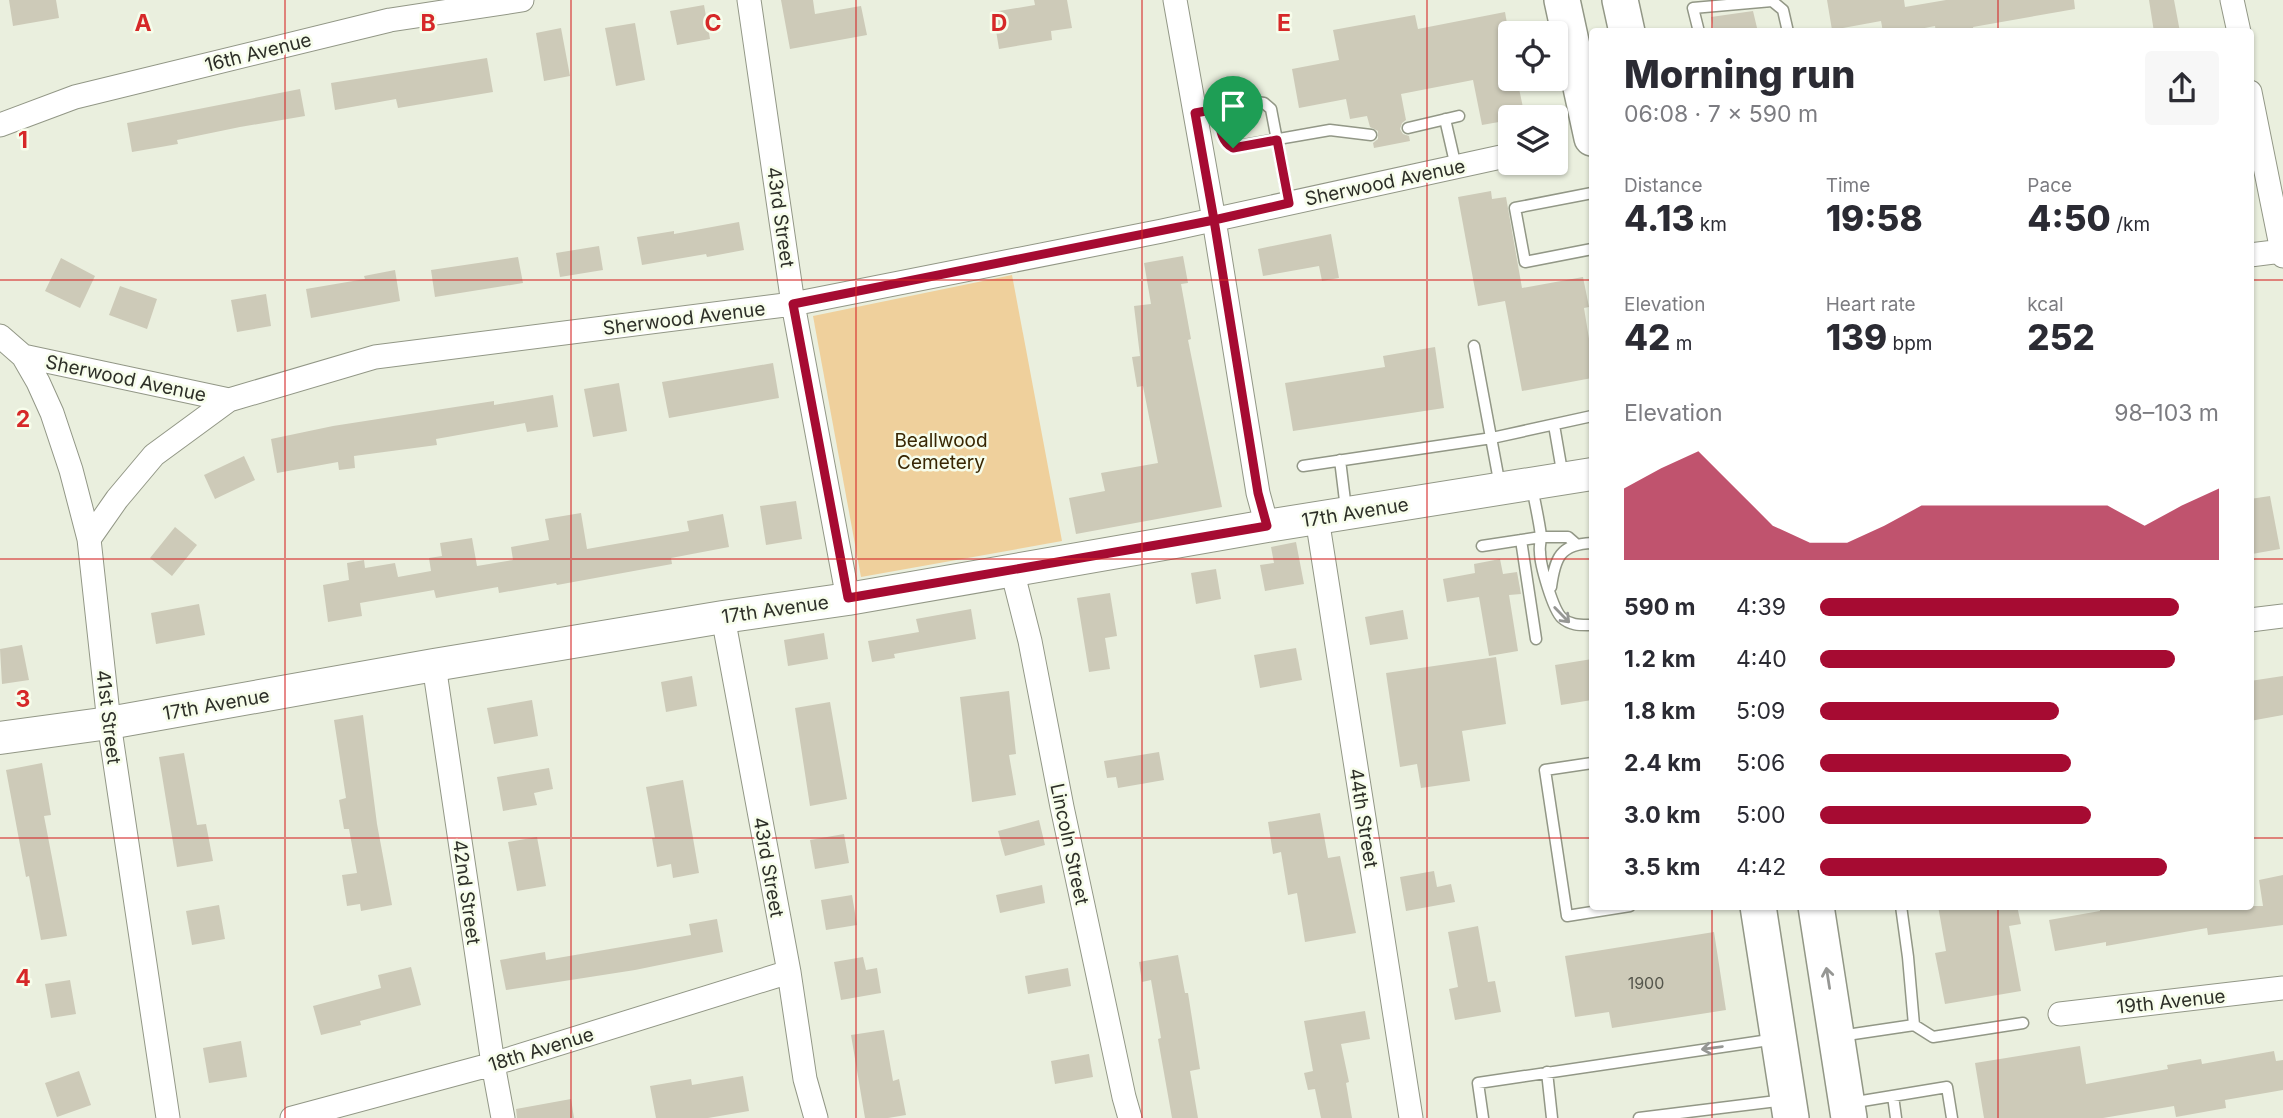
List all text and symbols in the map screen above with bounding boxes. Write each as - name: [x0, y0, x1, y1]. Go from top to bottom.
- text: A: [134, 9, 152, 37]
- text: B: [420, 9, 436, 37]
- text: C: [704, 9, 722, 37]
- text: D: [991, 9, 1007, 37]
- text: E: [1277, 9, 1291, 37]
- map controls: [1498, 21, 1568, 175]
- button: locate: [1498, 21, 1568, 91]
- street label: 16th Avenue: [202, 28, 314, 77]
- text: Morning run: [1624, 51, 1855, 97]
- button: share: [2145, 51, 2219, 125]
- pin: [1203, 76, 1263, 148]
- icon: arrive: [1214, 87, 1252, 125]
- text: 06:08 · 7 × 590 m: [1624, 100, 1818, 128]
- button: layers: [1498, 105, 1568, 175]
- text: 1: [18, 126, 28, 154]
- street label: Sherwood Avenue: [1303, 154, 1467, 211]
- street label: 43rd Street: [762, 165, 799, 269]
- text: Distance: [1624, 174, 1702, 197]
- text: Time: [1826, 174, 1870, 197]
- text: Pace: [2027, 174, 2072, 197]
- text: 4.13: [1624, 197, 1694, 239]
- text: 19:58: [1826, 197, 1923, 239]
- text: 4:50: [2027, 197, 2111, 239]
- text: km: [1694, 213, 1727, 236]
- text: /km: [2111, 213, 2150, 236]
- text: Elevation: [1624, 293, 1705, 316]
- text: Heart rate: [1826, 293, 1916, 316]
- text: kcal: [2027, 293, 2064, 316]
- street label: Sherwood Avenue: [602, 297, 767, 340]
- text: 42: [1624, 316, 1670, 358]
- text: 139: [1826, 316, 1887, 358]
- text: 252: [2027, 316, 2095, 358]
- text: m: [1670, 332, 1692, 355]
- text: bpm: [1887, 332, 1933, 355]
- street label: Sherwood Avenue: [44, 350, 208, 407]
- text: Elevation: [1624, 399, 1723, 427]
- text: 98–103 m: [2114, 399, 2219, 427]
- text: 2: [16, 405, 30, 433]
- park label: Beallwood Cemetery: [894, 429, 988, 474]
- street label: 17th Avenue: [1300, 493, 1410, 532]
- street label: 17th Avenue: [720, 591, 830, 628]
- text: 590 m: [1624, 593, 1696, 621]
- text: 4:39: [1736, 593, 1786, 621]
- one-way arrow: [1554, 606, 1570, 624]
- text: 1.2 km: [1624, 645, 1696, 673]
- text: 4:40: [1736, 645, 1787, 673]
- street label: 41st Street: [91, 669, 126, 766]
- street label: 17th Avenue: [161, 684, 271, 725]
- text: 3: [16, 685, 30, 713]
- text: 1.8 km: [1624, 697, 1696, 725]
- text: 5:09: [1736, 697, 1785, 725]
- text: 2.4 km: [1624, 749, 1702, 777]
- text: 5:06: [1736, 749, 1785, 777]
- street label: 44th Street: [1344, 766, 1383, 870]
- street label: Lincoln Street: [1045, 781, 1094, 907]
- text: 3.0 km: [1624, 801, 1701, 829]
- text: 5:00: [1736, 801, 1786, 829]
- street label: 43rd Street: [748, 815, 789, 919]
- street label: 42nd Street: [448, 838, 485, 946]
- text: 3.5 km: [1624, 853, 1700, 881]
- text: 4:42: [1736, 853, 1786, 881]
- text: 4: [15, 964, 31, 992]
- one-way arrow: [1821, 967, 1834, 990]
- house number: 1900: [1628, 973, 1664, 993]
- street label: 19th Avenue: [2115, 984, 2227, 1019]
- street label: 18th Avenue: [486, 1023, 597, 1076]
- one-way arrow: [1701, 1042, 1723, 1055]

